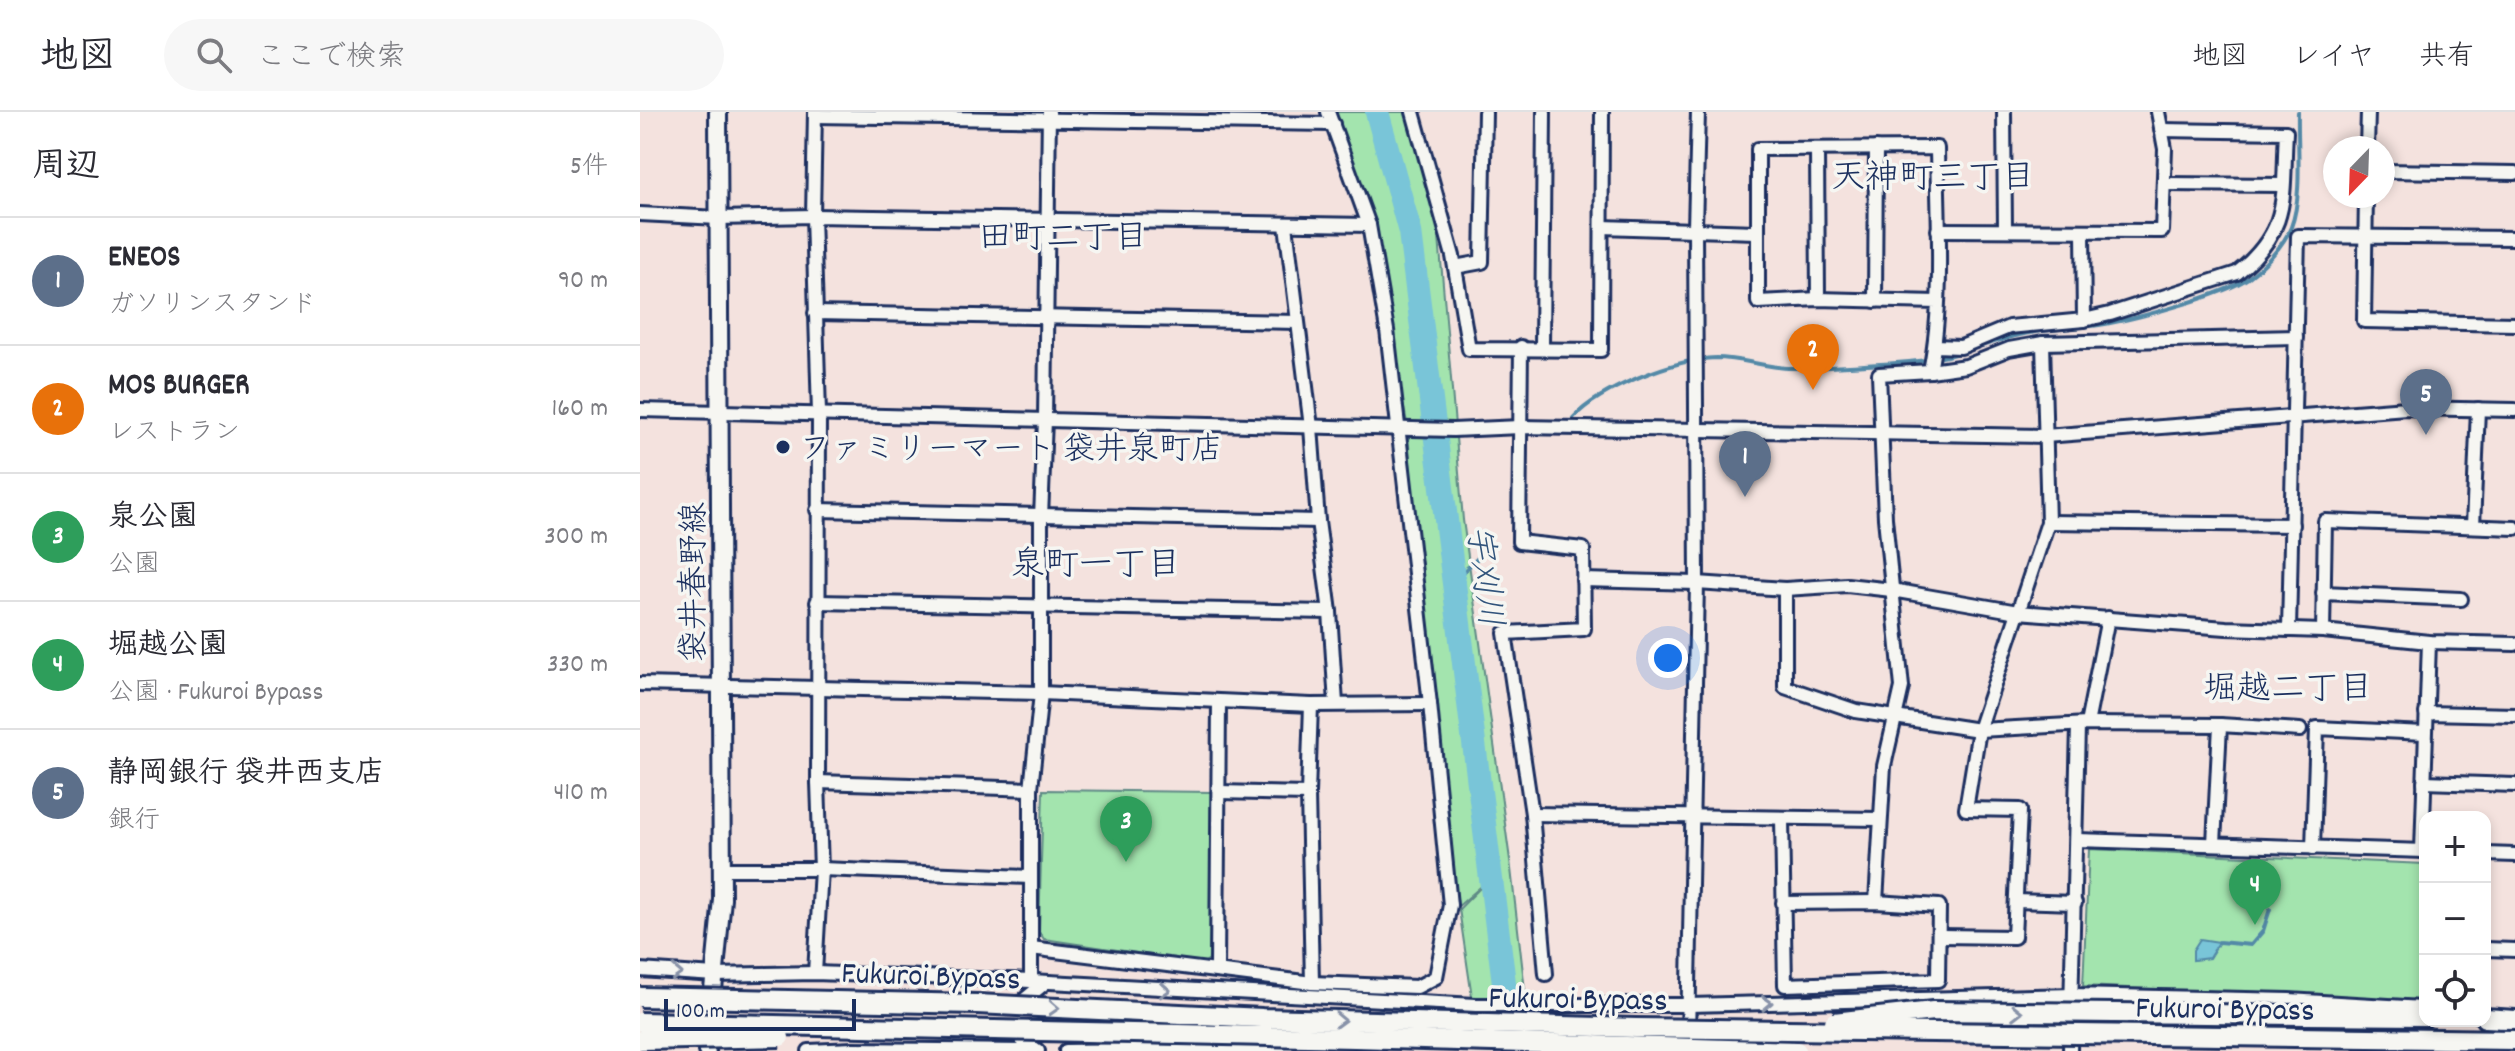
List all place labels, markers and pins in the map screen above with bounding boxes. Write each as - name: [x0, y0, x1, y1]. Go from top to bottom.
- pin: 2: [1787, 324, 1839, 390]
- pin: 5: [2400, 369, 2452, 435]
- place label: ファミリーマート 袋井泉町店: [799, 429, 1223, 475]
- pin: 1: [1719, 431, 1771, 497]
- marker: ファミリーマート 袋井泉町店: [774, 438, 792, 456]
- pin: 3: [1100, 796, 1152, 862]
- pin: 4: [2229, 859, 2281, 925]

